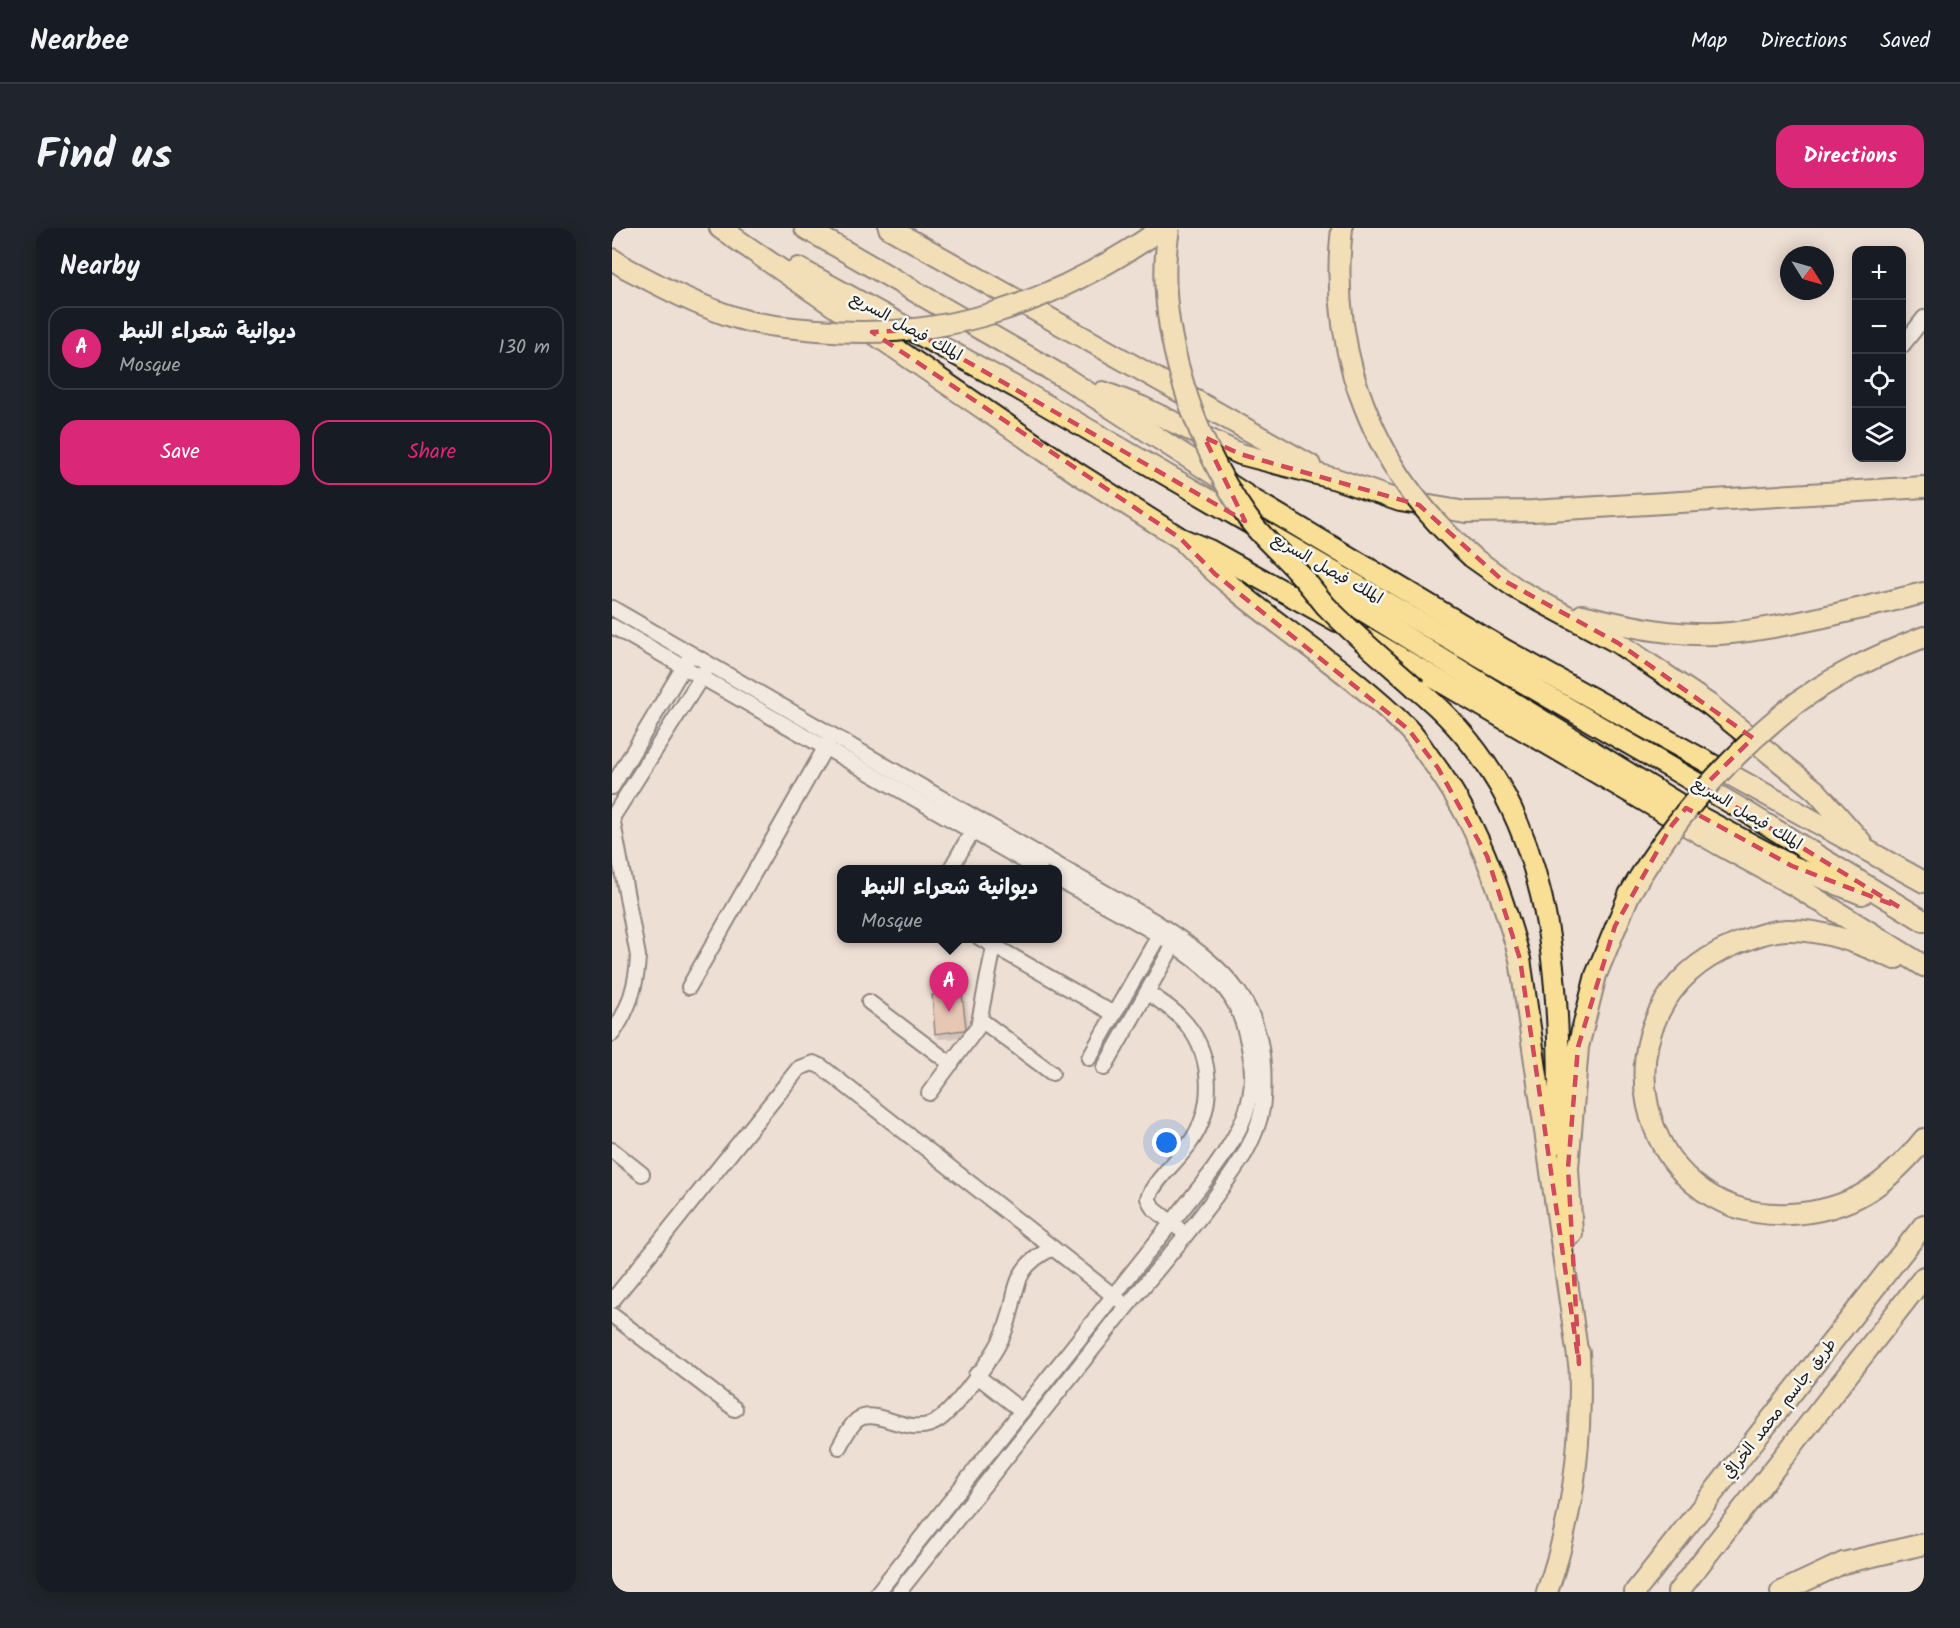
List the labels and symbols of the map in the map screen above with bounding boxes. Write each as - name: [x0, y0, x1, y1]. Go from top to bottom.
- north arrow: [1780, 246, 1834, 300]
- street label: الملك فيصل السريع: [845, 286, 967, 368]
- street label: الملك فيصل السريع: [1267, 527, 1387, 611]
- street label: الملك فيصل السريع: [1687, 771, 1807, 857]
- pin: A: [930, 962, 968, 1012]
- your location: [1152, 1128, 1181, 1157]
- street label: طريق جاسم محمد الخرافي: [1717, 1333, 1843, 1485]

